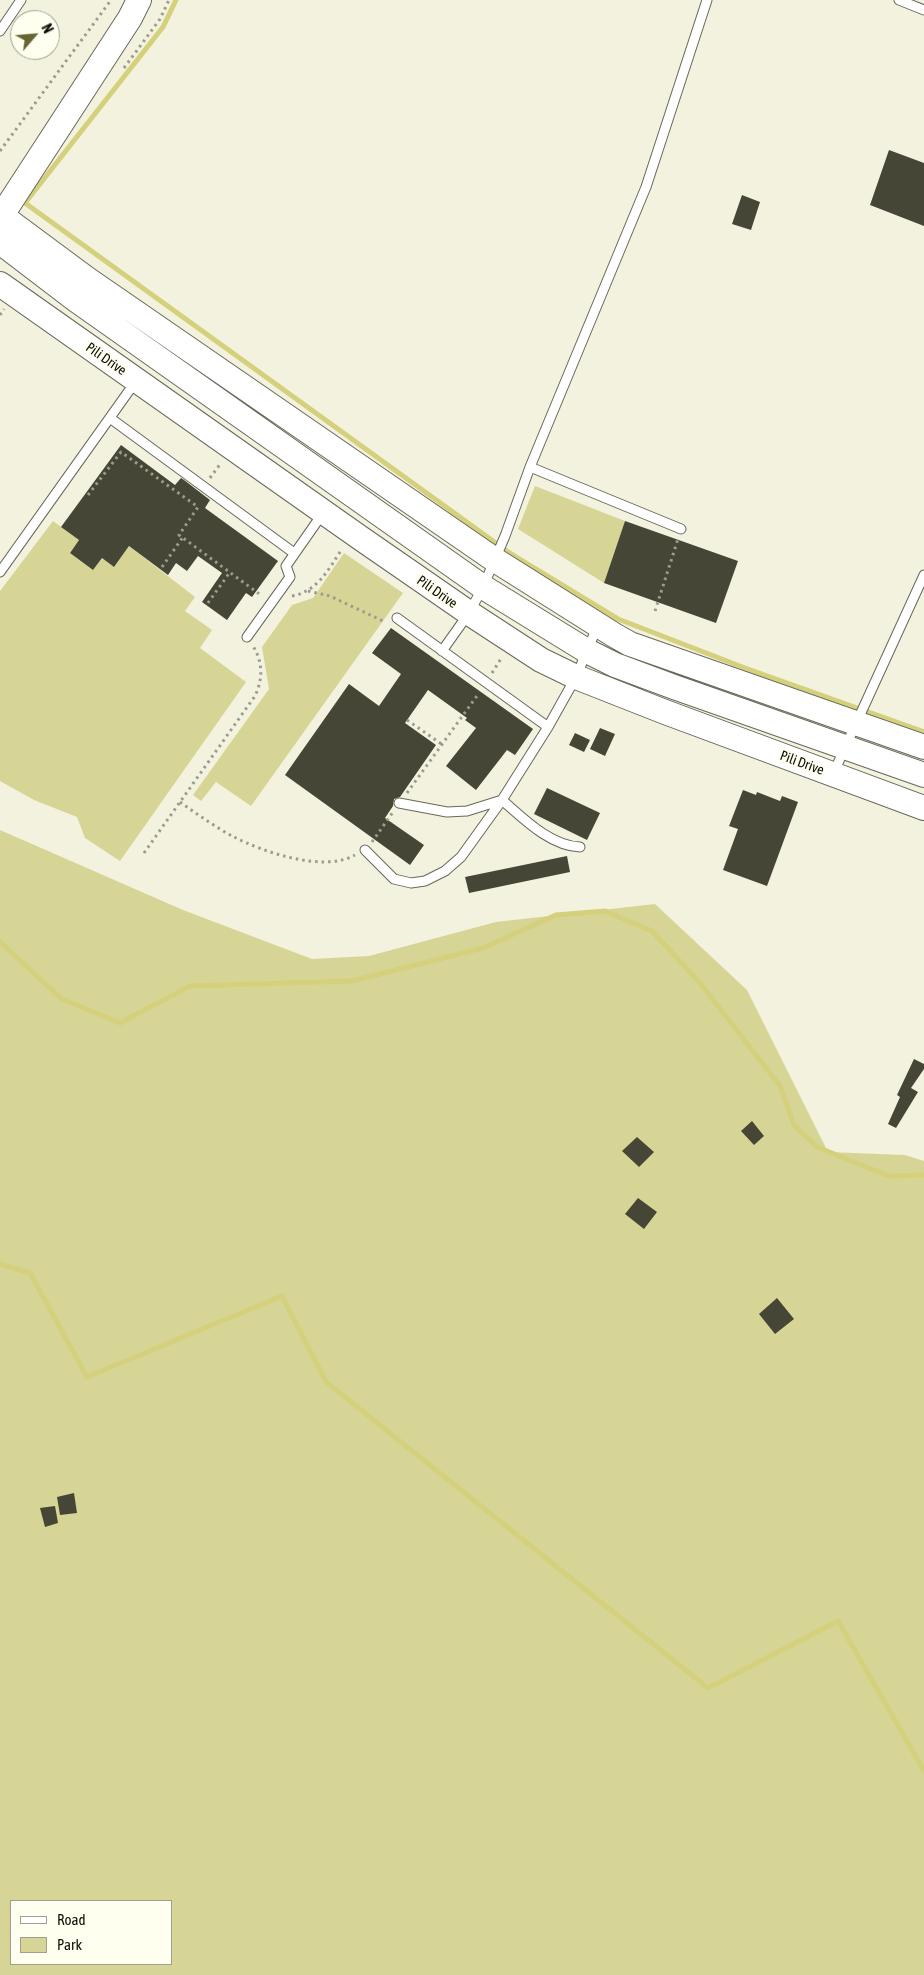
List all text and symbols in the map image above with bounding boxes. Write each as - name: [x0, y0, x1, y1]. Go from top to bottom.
- north arrow: [10, 10, 60, 60]
- text: N: [38, 21, 56, 36]
- street label: Pili Drive: [82, 339, 130, 379]
- street label: Pili Drive: [413, 572, 461, 612]
- street label: Pili Drive: [778, 747, 826, 779]
- legend: [10, 1900, 172, 1965]
- text: Road: [57, 1911, 86, 1928]
- text: Park: [57, 1936, 82, 1953]

